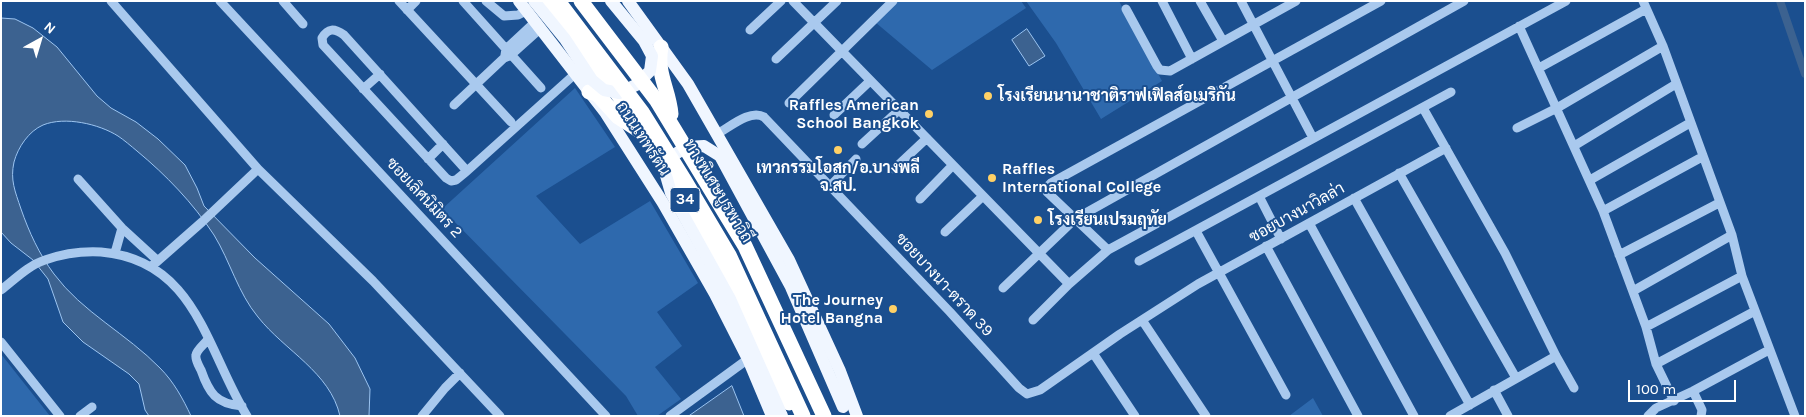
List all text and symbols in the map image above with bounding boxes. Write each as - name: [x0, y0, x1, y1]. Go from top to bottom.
- north arrow: [15, 15, 65, 65]
- text: N: [40, 18, 59, 38]
- place label: โรงเรียนนานาชาติราฟเฟิลส์อเมริกัน: [998, 86, 1236, 106]
- marker: โรงเรียนนานาชาติราฟเฟิลส์อเมริกัน: [982, 90, 994, 102]
- place label: Raffles American School Bangkok: [789, 95, 919, 133]
- street label: ถนนเทพรัตน: [612, 98, 674, 180]
- marker: Raffles American School Bangkok: [923, 108, 935, 120]
- street label: ทางพิเศษบูรพาวิถี: [680, 136, 756, 246]
- marker: เทวกรรมโอสก/อ.บางพลี จ.สป.: [832, 144, 844, 156]
- street label: ซอยเลิศนิมิตร 2: [382, 154, 466, 242]
- place label: เทวกรรมโอสก/อ.บางพลี จ.สป.: [756, 158, 920, 196]
- place label: Raffles International College: [1002, 159, 1161, 197]
- marker: Raffles International College: [986, 172, 998, 184]
- street label: ซอยบางนาวิลล่า: [1246, 179, 1348, 247]
- road number: 34: [670, 188, 700, 212]
- place label: โรงเรียนเปรมฤทัย: [1048, 210, 1167, 230]
- marker: โรงเรียนเปรมฤทัย: [1032, 214, 1044, 226]
- street label: ซอยบางนา-ตราด 39: [891, 229, 997, 341]
- place label: The Journey Hotel Bangna: [781, 290, 883, 328]
- marker: The Journey Hotel Bangna: [887, 303, 899, 315]
- scale bar: [1631, 370, 1738, 402]
- text: 100 m: [1636, 380, 1676, 398]

